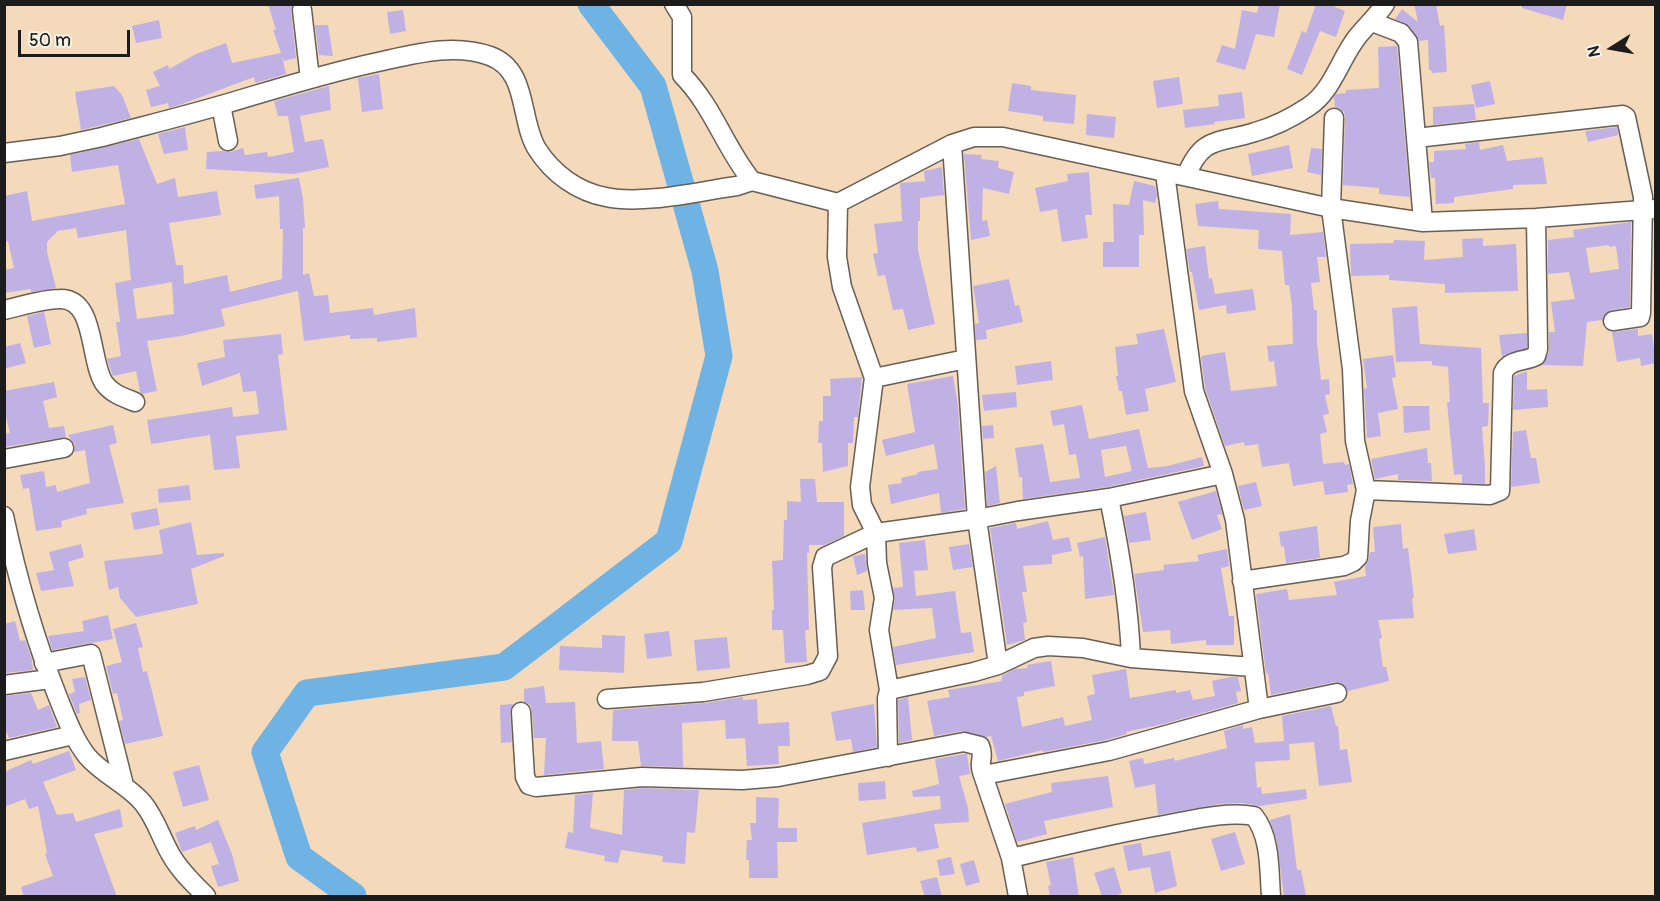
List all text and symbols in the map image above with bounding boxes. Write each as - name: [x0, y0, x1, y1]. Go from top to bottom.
- scale bar: [21, 18, 134, 56]
- north arrow: [1582, 18, 1642, 78]
- text: 50 m: [29, 29, 71, 52]
- text: N: [1583, 44, 1605, 59]

